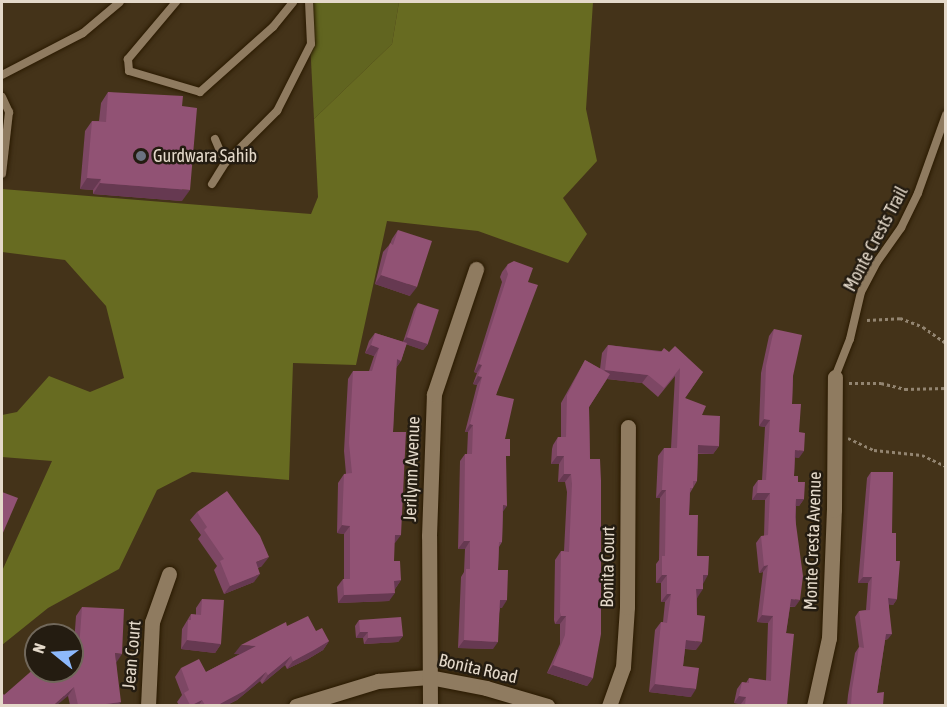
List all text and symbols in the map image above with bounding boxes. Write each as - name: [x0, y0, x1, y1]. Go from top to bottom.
- place label: Gurdwara Sahib: [153, 145, 257, 167]
- marker: Gurdwara Sahib: [134, 149, 148, 163]
- street label: Monte Crests Trail: [839, 183, 913, 295]
- street label: Jerilynn Avenue: [399, 416, 425, 522]
- street label: Monte Cresta Avenue: [800, 471, 826, 611]
- street label: Bonita Court: [596, 526, 620, 608]
- street label: Jean Court: [118, 620, 146, 690]
- north arrow: [24, 623, 84, 683]
- text: N: [29, 641, 49, 655]
- street label: Bonita Road: [436, 649, 520, 689]

